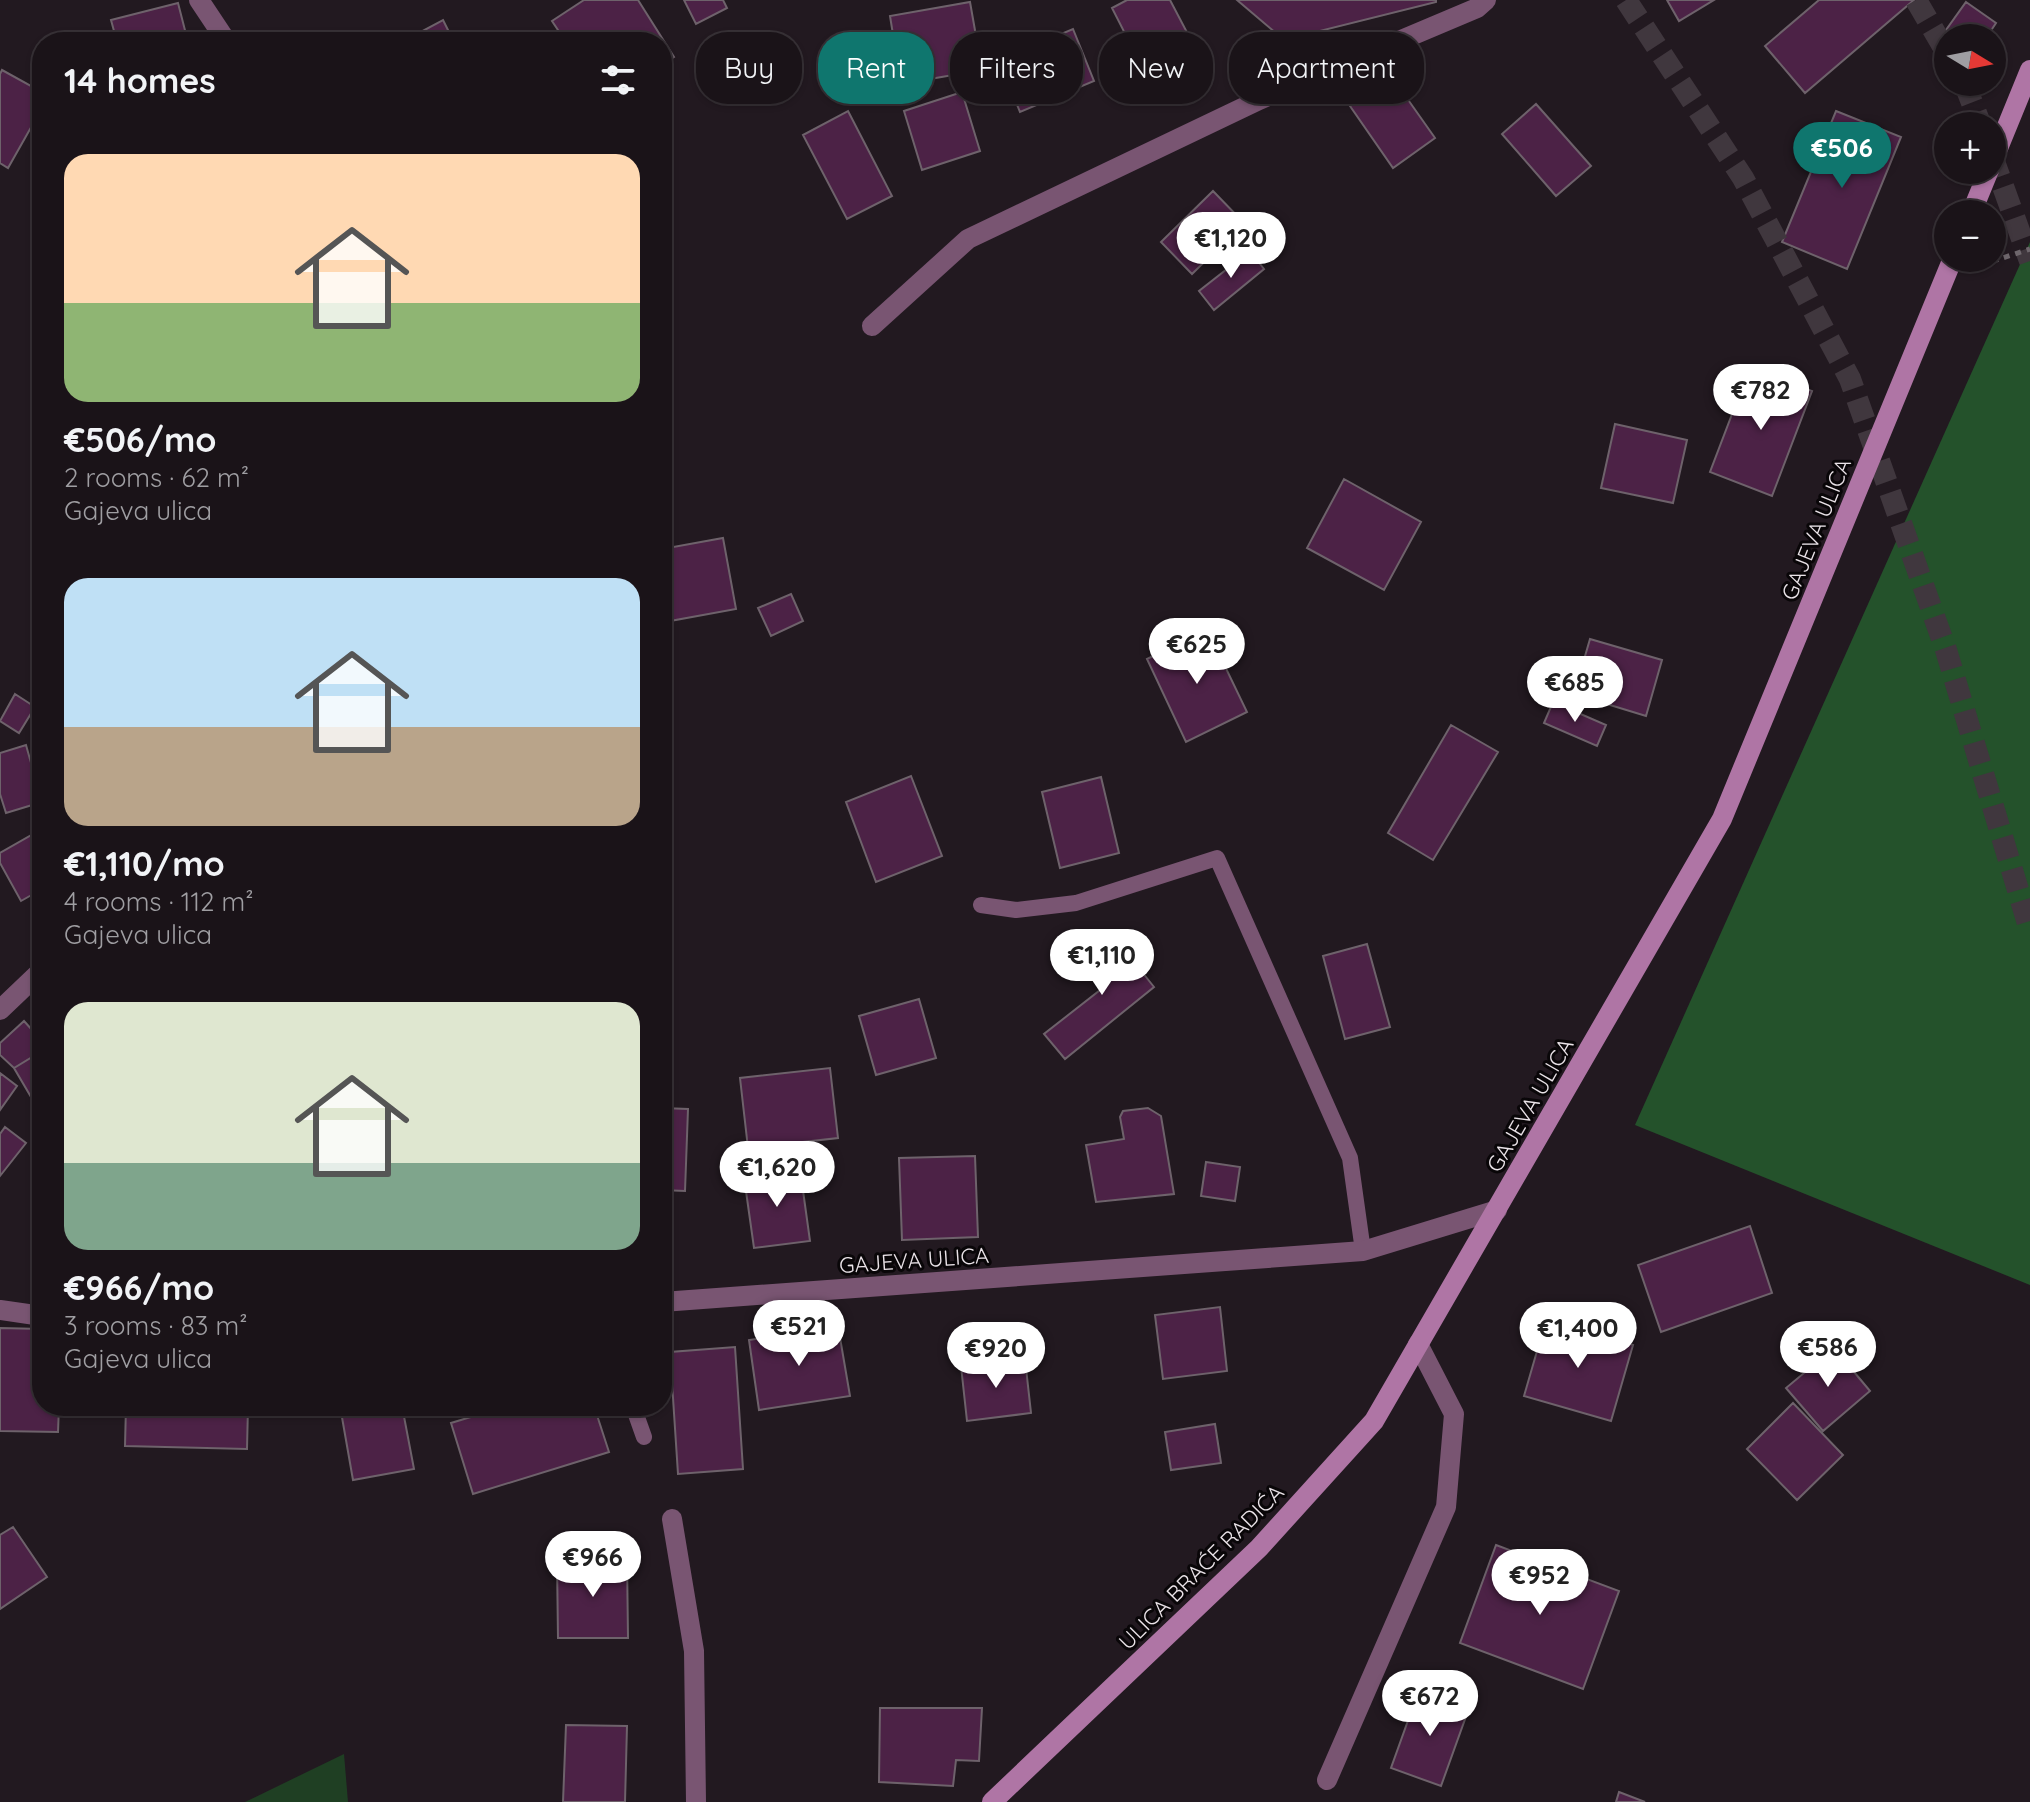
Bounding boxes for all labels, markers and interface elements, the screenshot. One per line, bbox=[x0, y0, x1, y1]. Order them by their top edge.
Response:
north arrow bbox=[1934, 24, 2006, 96]
map controls bbox=[1934, 24, 2006, 272]
chip: Buy bbox=[696, 32, 802, 104]
chip: Rent bbox=[818, 32, 934, 104]
chip: Filters bbox=[950, 32, 1083, 104]
chip: New bbox=[1099, 32, 1213, 104]
chip: Apartment bbox=[1229, 32, 1424, 104]
icon: filters bbox=[596, 58, 640, 102]
text: 14 homes bbox=[64, 59, 216, 102]
button: + bbox=[1934, 112, 2006, 184]
pin: €506 bbox=[1795, 122, 1889, 190]
text: €506 bbox=[1811, 131, 1873, 164]
button: − bbox=[1934, 200, 2006, 272]
icon: home bbox=[280, 206, 424, 350]
pin: €1,120 bbox=[1166, 212, 1296, 280]
text: €1,120 bbox=[1195, 221, 1267, 254]
pin: €782 bbox=[1714, 364, 1808, 432]
text: €782 bbox=[1731, 373, 1791, 406]
text: €506/mo bbox=[64, 418, 216, 461]
street label: GAJEVA ULICA bbox=[1775, 454, 1857, 604]
text: 2 rooms · 62 m² bbox=[64, 461, 249, 494]
text: Gajeva ulica bbox=[64, 494, 212, 527]
pin: €625 bbox=[1150, 618, 1244, 686]
text: €625 bbox=[1167, 627, 1227, 660]
icon: home bbox=[280, 630, 424, 774]
pin: €685 bbox=[1528, 656, 1622, 724]
text: €685 bbox=[1545, 665, 1605, 698]
text: €1,110/mo bbox=[64, 842, 225, 885]
text: 4 rooms · 112 m² bbox=[64, 885, 254, 918]
text: Gajeva ulica bbox=[64, 918, 212, 951]
pin: €1,110 bbox=[1037, 929, 1167, 997]
text: €1,110 bbox=[1068, 938, 1136, 971]
street label: GAJEVA ULICA bbox=[1480, 1033, 1580, 1177]
icon: home bbox=[280, 1054, 424, 1198]
pin: €1,620 bbox=[712, 1141, 842, 1209]
text: €1,620 bbox=[738, 1150, 816, 1183]
street label: GAJEVA ULICA bbox=[838, 1241, 990, 1279]
text: €966/mo bbox=[64, 1266, 214, 1309]
pin: €521 bbox=[752, 1300, 846, 1368]
pin: €1,400 bbox=[1513, 1302, 1643, 1370]
text: 3 rooms · 83 m² bbox=[64, 1309, 247, 1342]
text: €521 bbox=[771, 1309, 827, 1342]
text: €1,400 bbox=[1538, 1311, 1618, 1344]
pin: €586 bbox=[1781, 1321, 1875, 1389]
pin: €920 bbox=[949, 1322, 1043, 1390]
text: €586 bbox=[1798, 1330, 1858, 1363]
text: €920 bbox=[965, 1331, 1027, 1364]
text: Gajeva ulica bbox=[64, 1342, 212, 1375]
street label: ULICA BRAĆE RADIĆA bbox=[1112, 1478, 1290, 1656]
pin: €966 bbox=[546, 1531, 640, 1599]
text: €966 bbox=[563, 1540, 623, 1573]
pin: €952 bbox=[1493, 1549, 1587, 1617]
text: €952 bbox=[1510, 1558, 1570, 1591]
pin: €672 bbox=[1383, 1670, 1477, 1738]
text: €672 bbox=[1400, 1679, 1460, 1712]

